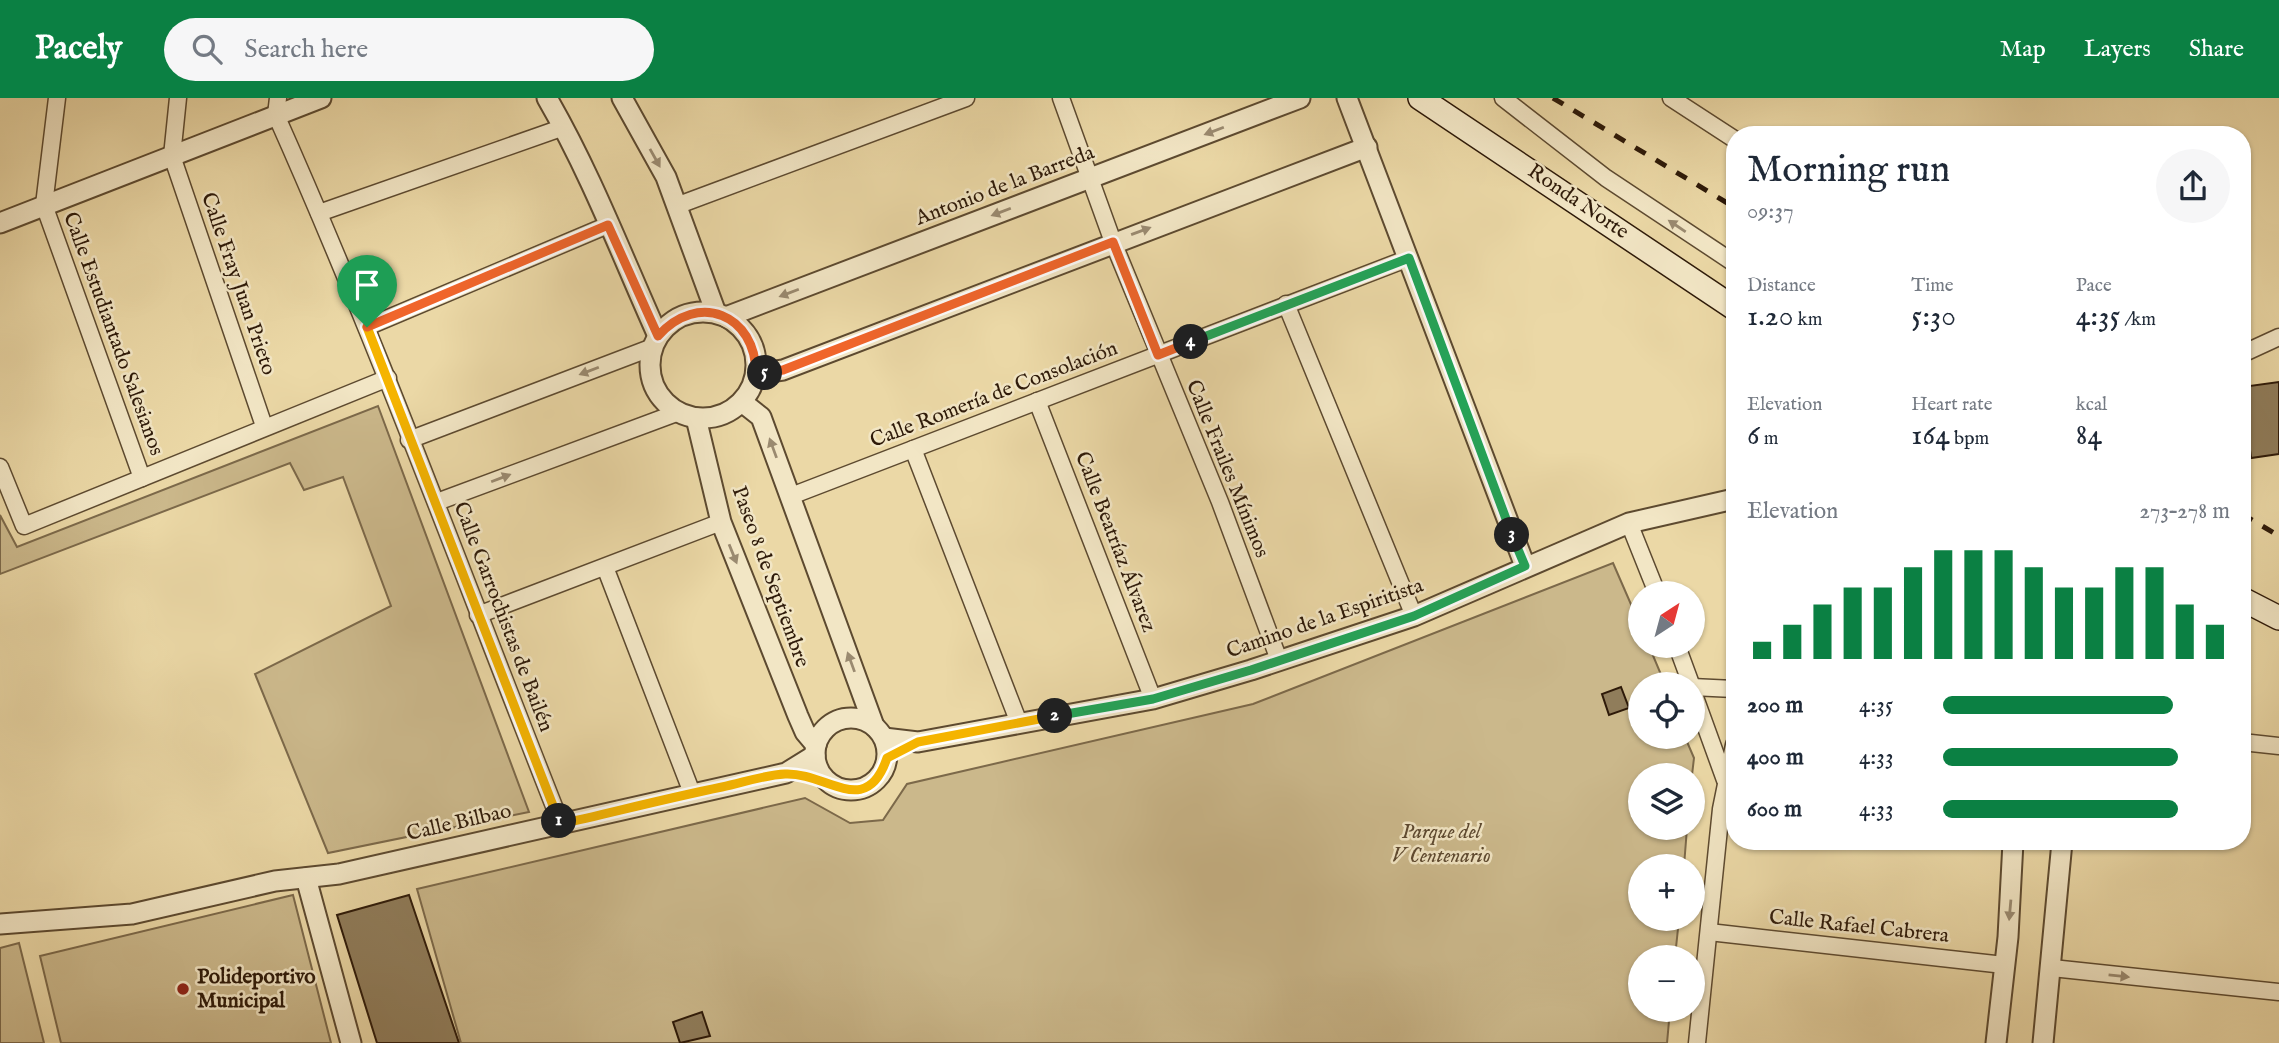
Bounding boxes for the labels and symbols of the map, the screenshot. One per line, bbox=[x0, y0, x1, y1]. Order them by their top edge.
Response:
one-way arrow bbox=[1203, 126, 1224, 137]
street label: Antonio de la Barreda bbox=[911, 139, 1099, 233]
one-way arrow bbox=[649, 148, 661, 168]
street label: Ronda Norte bbox=[1522, 158, 1634, 246]
street label: Calle Fray Juan Prieto bbox=[194, 189, 282, 379]
one-way arrow bbox=[991, 207, 1012, 218]
street label: Calle Estudiantado Salesianos bbox=[56, 209, 170, 459]
one-way arrow bbox=[1668, 219, 1686, 233]
one-way arrow bbox=[1131, 226, 1152, 237]
pin bbox=[337, 255, 397, 327]
one-way arrow bbox=[778, 288, 799, 299]
pin: 4 bbox=[1174, 324, 1208, 360]
street label: Calle Romería de Consolación bbox=[866, 335, 1122, 455]
pin: 5 bbox=[748, 356, 782, 390]
one-way arrow bbox=[579, 366, 600, 377]
street label: Calle Frailes Mínimos bbox=[1179, 376, 1275, 562]
one-way arrow bbox=[767, 438, 778, 459]
street label: Calle Beatríaz Álvarez bbox=[1068, 448, 1163, 636]
one-way arrow bbox=[490, 473, 511, 484]
street label: Paseo 8 de Septiembre bbox=[725, 483, 815, 672]
street label: Calle Garrochistas de Bailén bbox=[447, 498, 559, 736]
pin: 3 bbox=[1494, 518, 1530, 552]
one-way arrow bbox=[728, 544, 739, 565]
street label: Camino de la Espiritista bbox=[1223, 572, 1428, 665]
north arrow bbox=[1628, 581, 1704, 658]
one-way arrow bbox=[845, 651, 856, 672]
pin: 2 bbox=[1038, 698, 1072, 734]
street label: Calle Bilbao bbox=[404, 798, 514, 848]
pin: 1 bbox=[542, 804, 576, 838]
park label: Parque del V Centenario bbox=[1391, 819, 1491, 870]
one-way arrow bbox=[2004, 899, 2015, 921]
street label: Calle Rafael Cabrera bbox=[1768, 904, 1951, 950]
place label: Polideportivo Municipal bbox=[197, 964, 316, 1015]
one-way arrow bbox=[2108, 971, 2130, 982]
marker: Polideportivo Municipal bbox=[175, 981, 191, 997]

